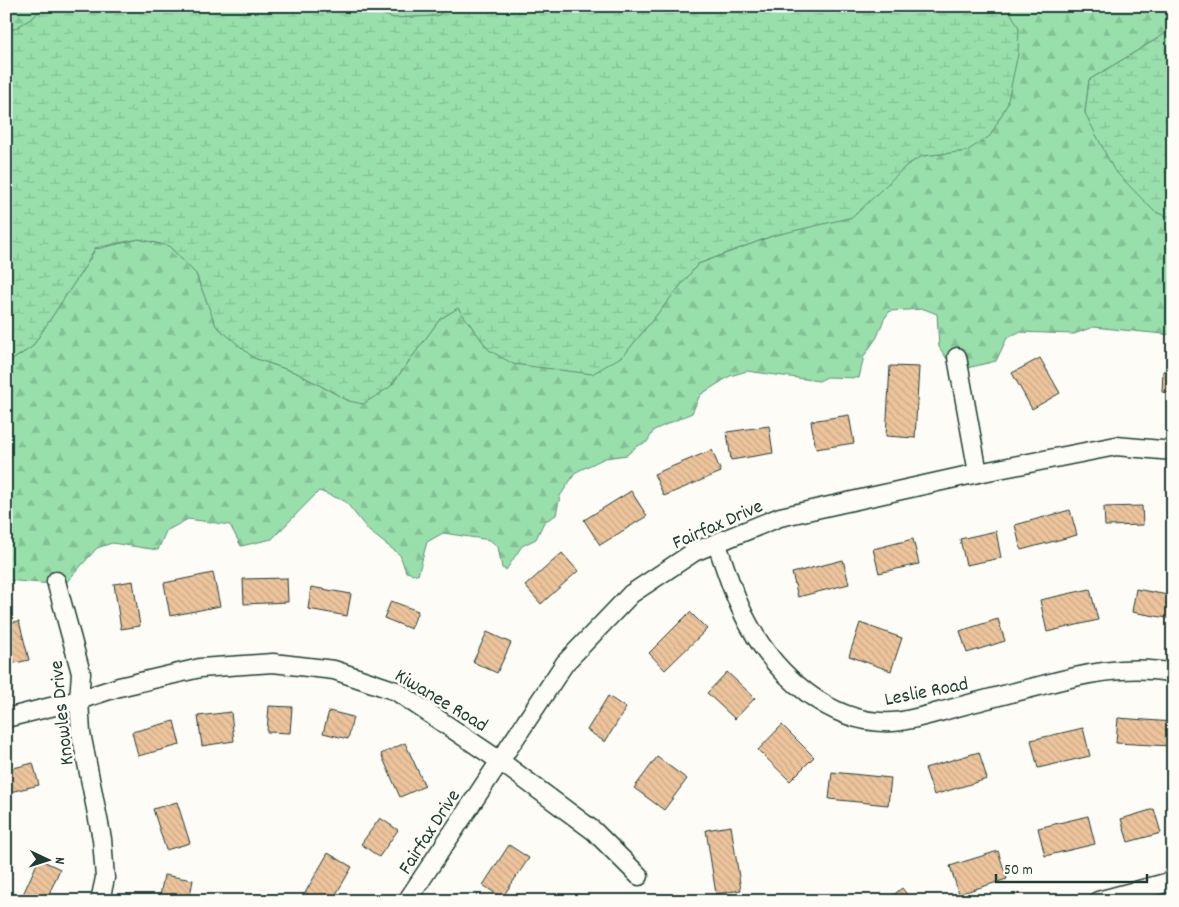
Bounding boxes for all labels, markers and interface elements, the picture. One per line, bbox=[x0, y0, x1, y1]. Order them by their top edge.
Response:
street label: Fairfax Drive bbox=[669, 493, 768, 558]
street label: Knowles Drive bbox=[44, 659, 82, 767]
street label: Kiwanee Road bbox=[389, 663, 492, 740]
street label: Leslie Road bbox=[882, 671, 971, 715]
street label: Fairfax Drive bbox=[393, 784, 469, 881]
north arrow bbox=[22, 834, 72, 884]
scale bar bbox=[996, 852, 1148, 884]
text: N bbox=[49, 857, 69, 865]
text: 50 m bbox=[1004, 860, 1033, 882]

